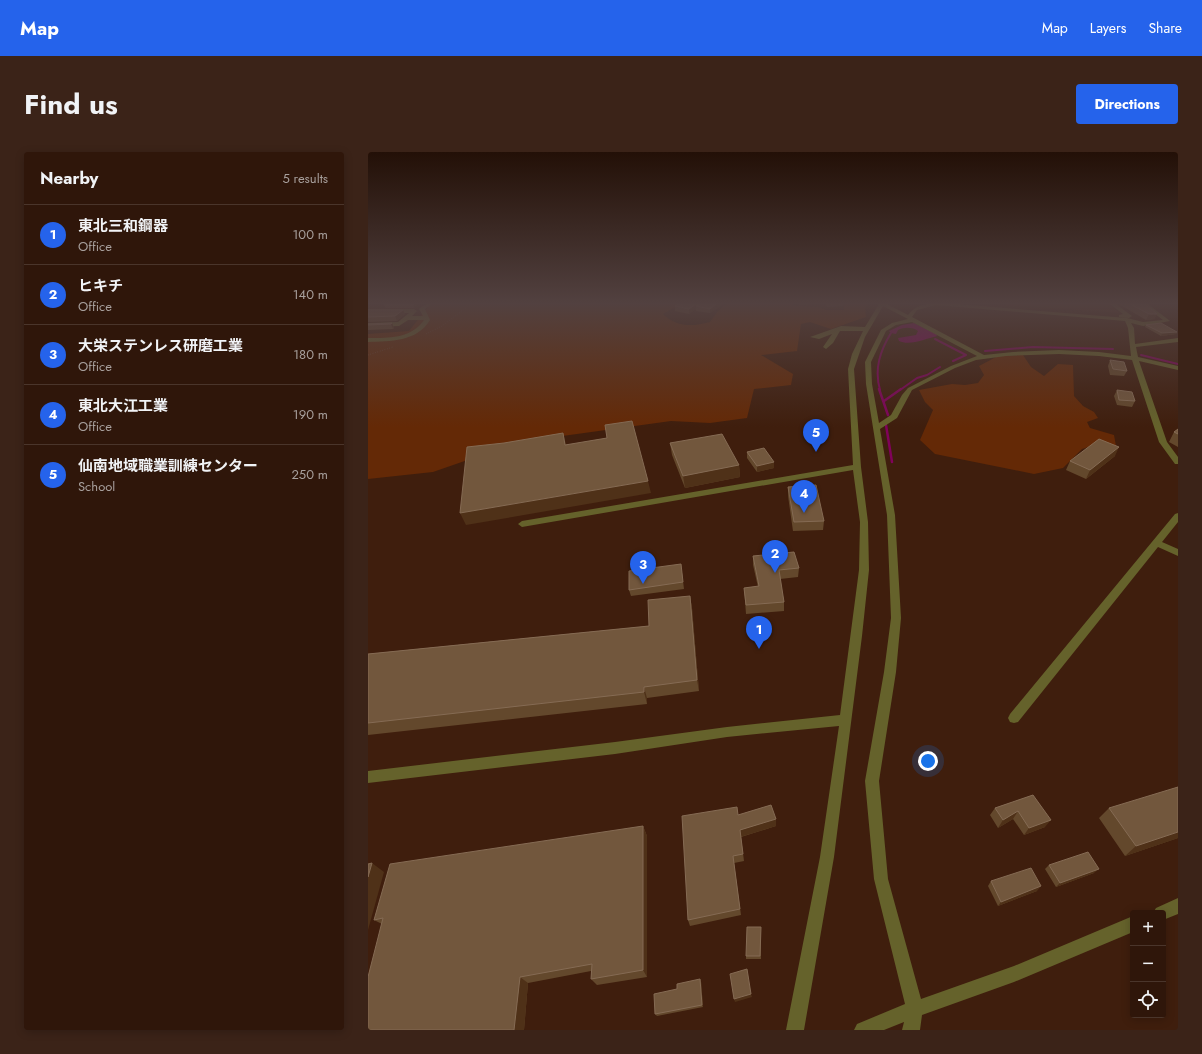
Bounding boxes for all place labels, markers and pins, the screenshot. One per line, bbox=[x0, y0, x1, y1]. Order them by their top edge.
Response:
pin: 5 bbox=[803, 419, 829, 452]
pin: 4 bbox=[791, 480, 817, 513]
pin: 2 bbox=[762, 540, 788, 573]
pin: 3 bbox=[630, 551, 656, 584]
pin: 1 bbox=[746, 616, 772, 649]

